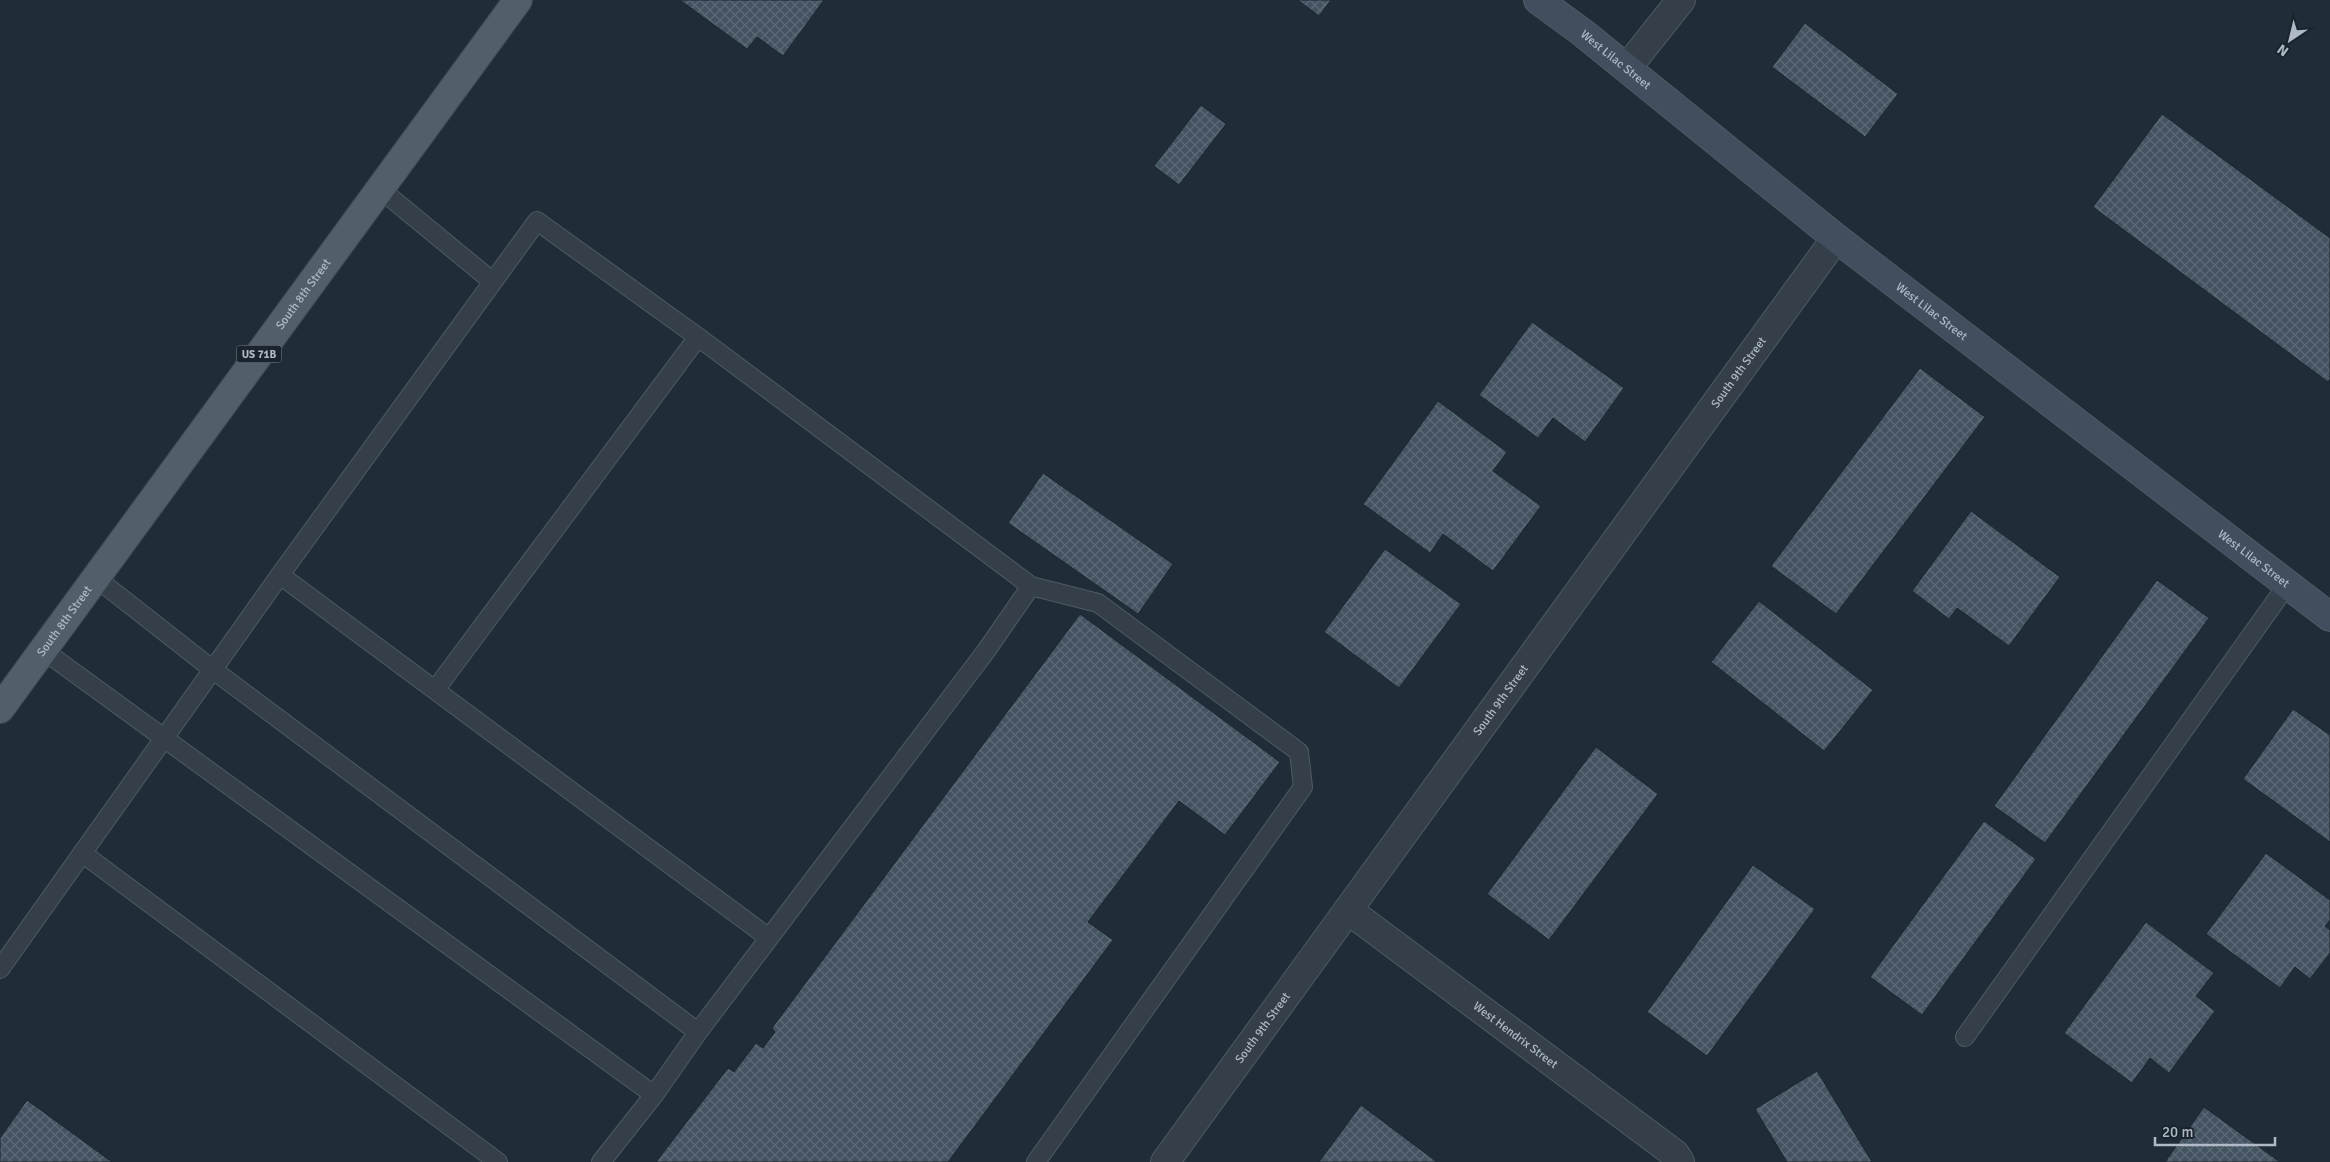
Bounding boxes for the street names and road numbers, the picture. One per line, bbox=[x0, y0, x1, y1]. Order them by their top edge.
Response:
street label: West Lilac Street bbox=[1578, 27, 1654, 93]
street label: South 8th Street bbox=[272, 256, 334, 332]
street label: West Lilac Street bbox=[1893, 279, 1970, 344]
street label: South 9th Street bbox=[1708, 334, 1769, 411]
road number: US 71B bbox=[236, 346, 282, 362]
street label: West Lilac Street bbox=[2215, 526, 2293, 591]
street label: South 8th Street bbox=[33, 583, 95, 659]
street label: South 9th Street bbox=[1470, 662, 1531, 738]
street label: South 9th Street bbox=[1232, 989, 1293, 1066]
street label: West Hendrix Street bbox=[1470, 998, 1561, 1072]

